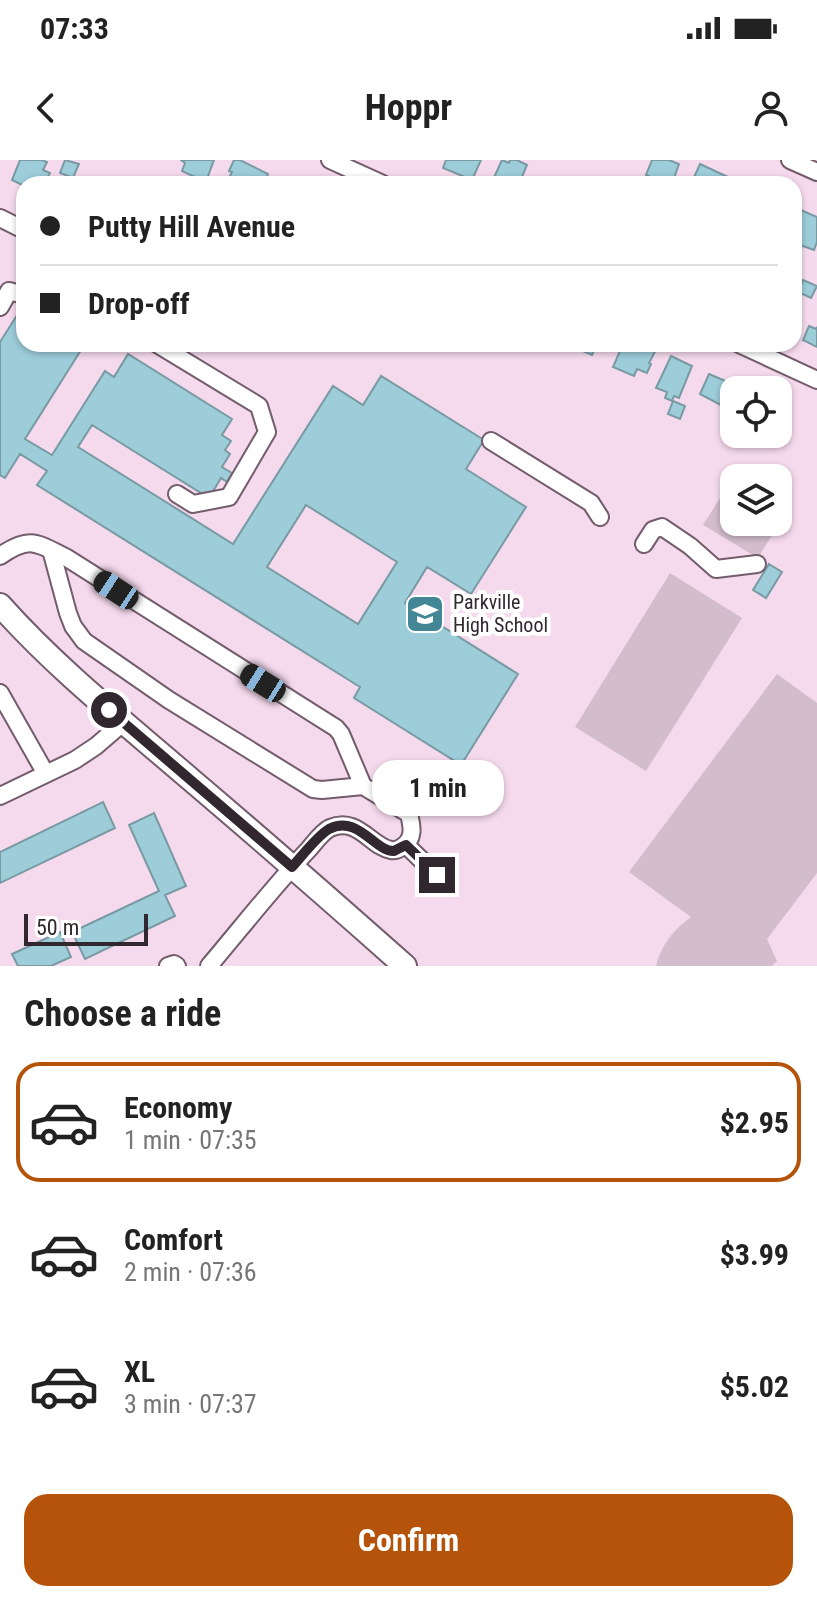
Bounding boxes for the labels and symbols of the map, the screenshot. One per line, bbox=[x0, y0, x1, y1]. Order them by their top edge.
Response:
car bbox=[89, 567, 143, 613]
place label: Parkville High School bbox=[453, 590, 548, 637]
school or university icon: Parkville High School bbox=[404, 593, 446, 635]
car bbox=[236, 660, 290, 706]
route start bbox=[91, 692, 127, 728]
callout: 1 min bbox=[371, 759, 503, 815]
route end bbox=[419, 857, 455, 893]
scale bar bbox=[24, 910, 148, 946]

